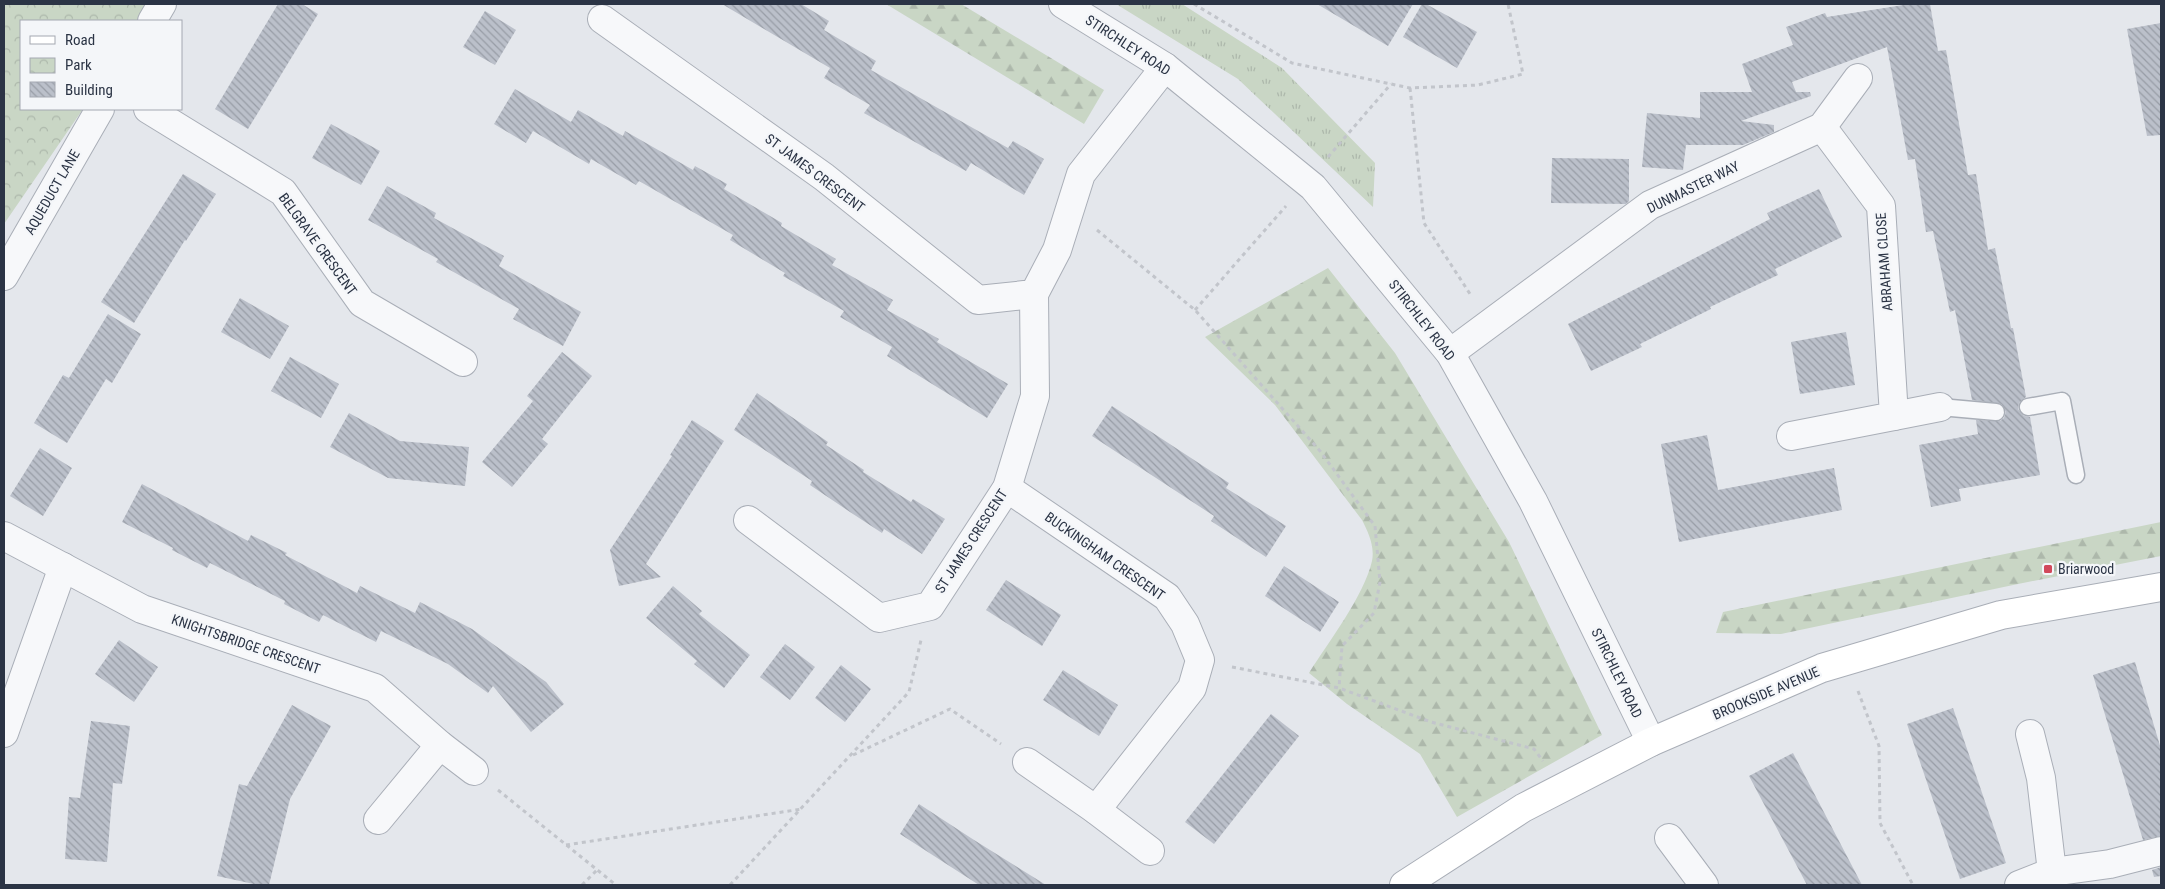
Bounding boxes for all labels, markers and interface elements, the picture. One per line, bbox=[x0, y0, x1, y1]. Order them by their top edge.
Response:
street label: STIRCHLEY ROAD bbox=[1083, 12, 1173, 78]
legend bbox=[20, 20, 182, 110]
text: Road bbox=[65, 31, 95, 49]
text: Park bbox=[65, 56, 92, 74]
text: Building bbox=[65, 81, 113, 99]
street label: ST JAMES CRESCENT bbox=[762, 130, 868, 216]
street label: AQUEDUCT LANE bbox=[21, 147, 83, 237]
street label: DUNMASTER WAY bbox=[1644, 157, 1742, 216]
street label: BELGRAVE CRESCENT bbox=[276, 190, 360, 298]
street label: ABRAHAM CLOSE bbox=[1873, 212, 1895, 312]
street label: STIRCHLEY ROAD bbox=[1386, 276, 1458, 364]
street label: ST JAMES CRESCENT bbox=[931, 486, 1011, 596]
street label: BUCKINGHAM CRESCENT bbox=[1042, 509, 1168, 603]
place label: Briarwood bbox=[2058, 561, 2114, 577]
marker: Briarwood bbox=[2042, 563, 2054, 575]
street label: KNIGHTSBRIDGE CRESCENT bbox=[170, 611, 322, 677]
street label: STIRCHLEY ROAD bbox=[1588, 625, 1646, 721]
street label: BROOKSIDE AVENUE bbox=[1710, 663, 1822, 723]

